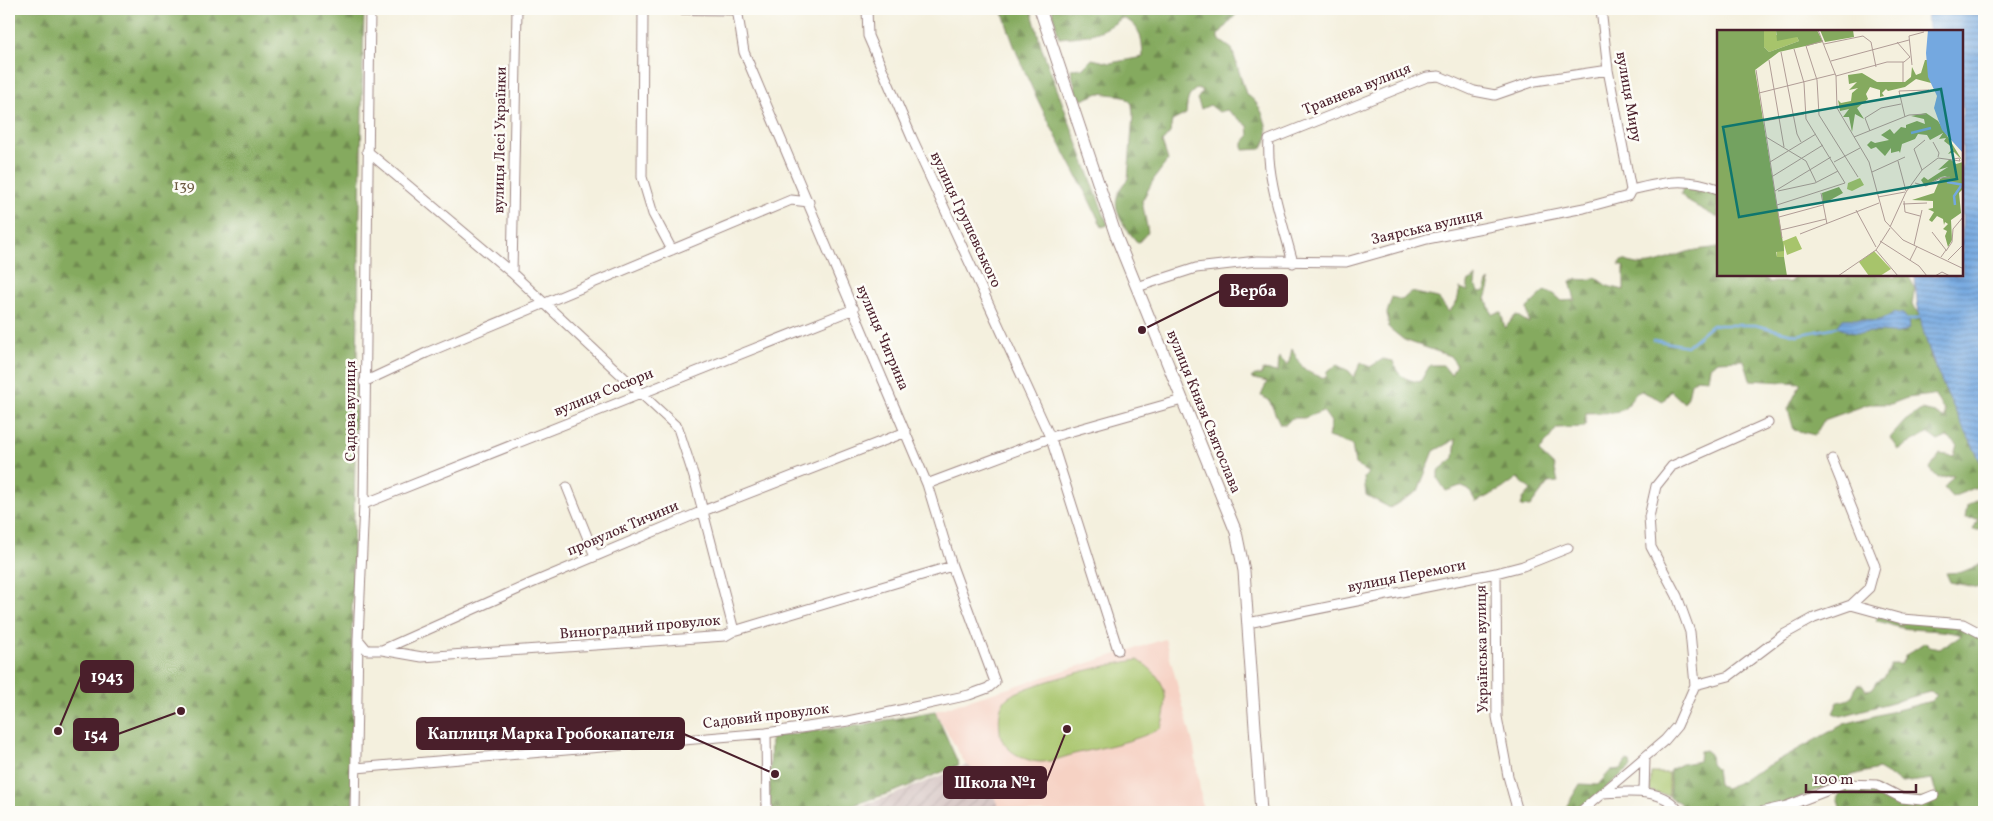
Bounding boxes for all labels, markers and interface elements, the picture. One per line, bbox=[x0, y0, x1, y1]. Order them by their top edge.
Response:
inset map bbox=[1717, 30, 1963, 276]
street label: вулиця Миру bbox=[1610, 50, 1646, 144]
street label: Травнева вулиця bbox=[1300, 59, 1415, 121]
street label: вулиця Лесі Українки bbox=[489, 66, 513, 214]
street label: вулиця Грушевського bbox=[924, 149, 1006, 291]
park label: 139 bbox=[173, 176, 195, 197]
street label: Заярська вулиця bbox=[1369, 205, 1485, 251]
callout: Верба bbox=[1220, 275, 1287, 306]
text: Верба bbox=[1230, 281, 1277, 303]
street label: вулиця Чигрина bbox=[850, 282, 914, 394]
street label: вулиця Князя Святослава bbox=[1161, 327, 1245, 497]
street label: Садова вулиця bbox=[341, 360, 362, 461]
street label: вулиця Сосюри bbox=[551, 363, 657, 423]
street label: провулок Тичини bbox=[564, 496, 682, 562]
street label: вулиця Перемоги bbox=[1346, 555, 1468, 599]
street label: Українська вулиця bbox=[1471, 585, 1495, 713]
street label: Виноградний провулок bbox=[559, 611, 721, 645]
callout: 1943 bbox=[81, 661, 133, 692]
text: 1943 bbox=[91, 667, 123, 689]
street label: Садовий провулок bbox=[702, 699, 830, 735]
callout: Каплиця Марка Гробокапателя bbox=[417, 718, 684, 749]
callout: 154 bbox=[74, 719, 118, 750]
text: Каплиця Марка Гробокапателя bbox=[428, 724, 674, 746]
text: 154 bbox=[84, 725, 108, 747]
scale bar bbox=[1806, 761, 1916, 793]
callout: Школа №1 bbox=[944, 767, 1046, 798]
text: 100 m bbox=[1813, 770, 1853, 791]
text: Школа №1 bbox=[954, 773, 1036, 795]

